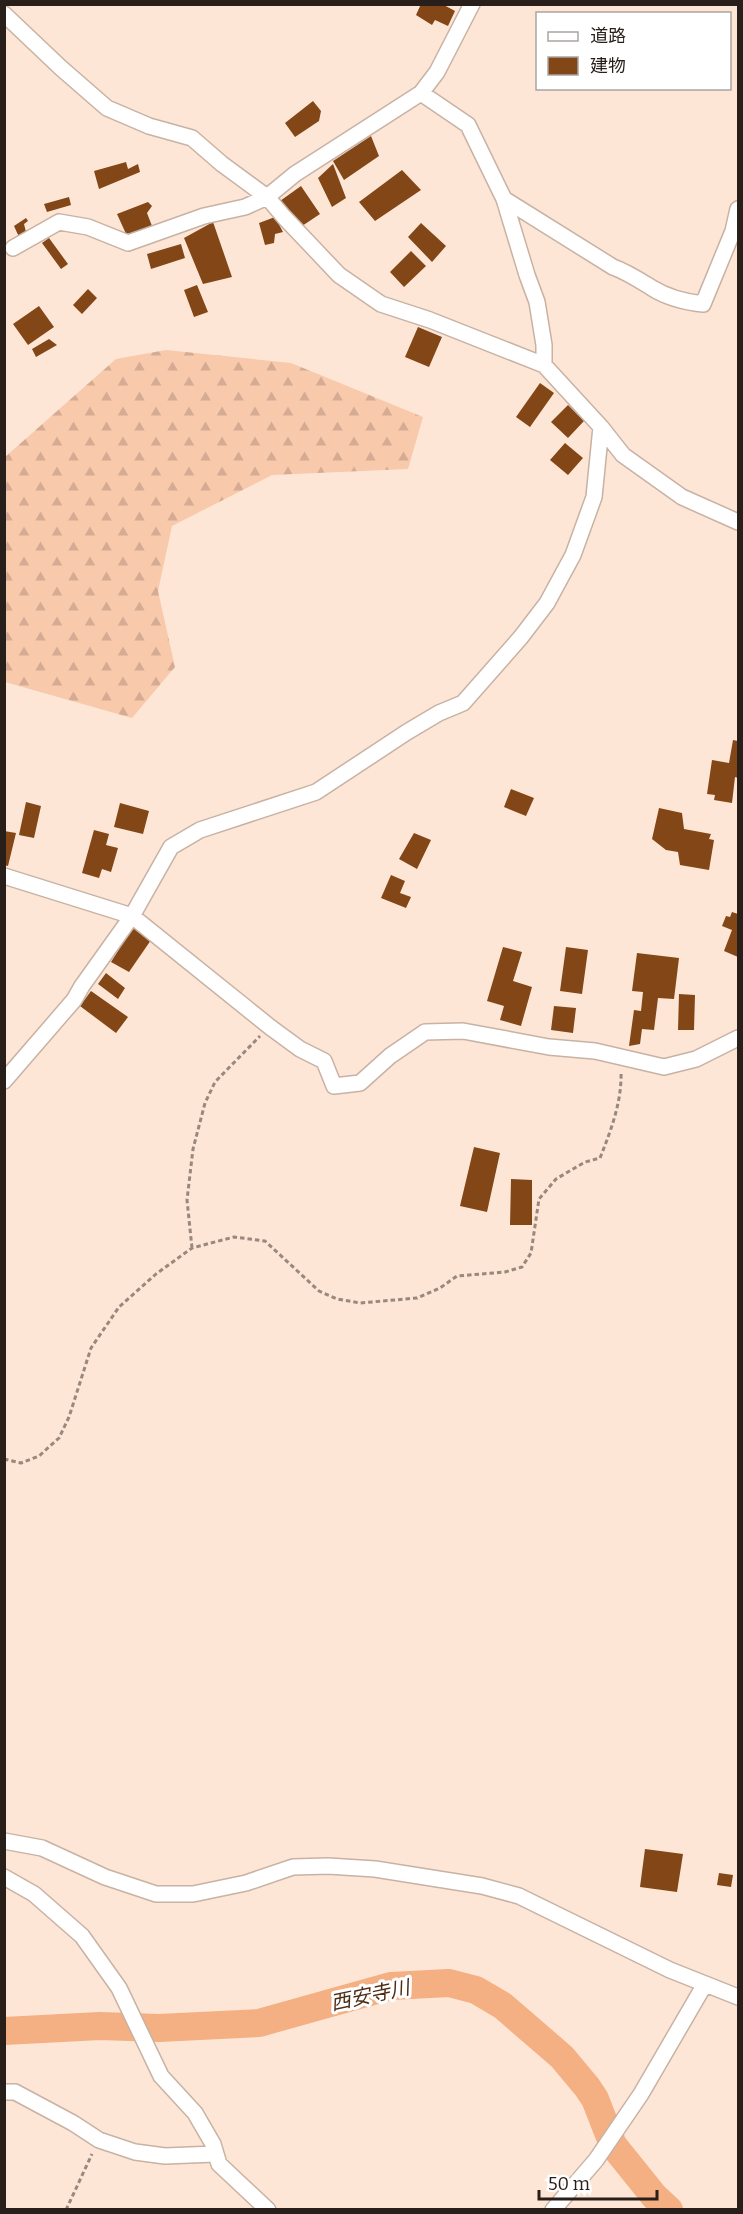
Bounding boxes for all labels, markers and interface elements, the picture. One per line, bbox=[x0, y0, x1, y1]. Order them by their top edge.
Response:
legend bbox=[536, 12, 731, 90]
text: 道路 bbox=[590, 25, 626, 47]
text: 建物 bbox=[590, 55, 626, 77]
water label: 西安寺川 bbox=[328, 1975, 414, 2015]
scale bar bbox=[539, 2163, 658, 2201]
text: 50 m bbox=[548, 2173, 590, 2195]

